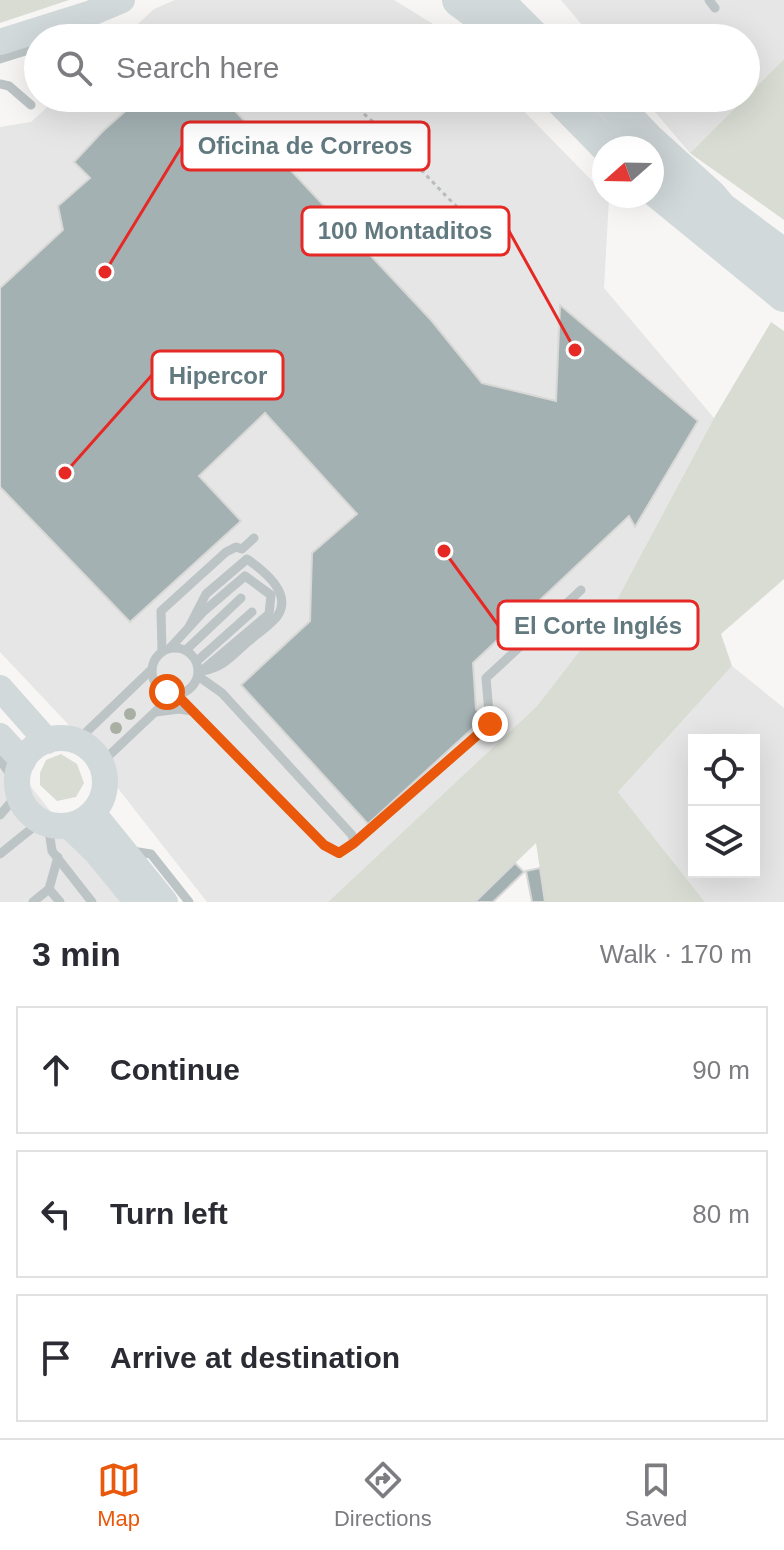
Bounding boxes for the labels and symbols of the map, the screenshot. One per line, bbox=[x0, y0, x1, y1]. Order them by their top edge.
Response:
callout: Oficina de Correos bbox=[182, 122, 429, 170]
text: Oficina de Correos bbox=[198, 132, 412, 159]
north arrow bbox=[592, 136, 664, 208]
callout: 100 Montaditos bbox=[302, 207, 509, 255]
text: 100 Montaditos bbox=[318, 217, 492, 244]
callout: Hipercor bbox=[152, 351, 283, 399]
text: Hipercor bbox=[169, 362, 267, 389]
callout: El Corte Inglés bbox=[498, 601, 698, 649]
text: El Corte Inglés bbox=[514, 612, 682, 639]
route start bbox=[149, 674, 185, 710]
route end bbox=[472, 706, 508, 742]

